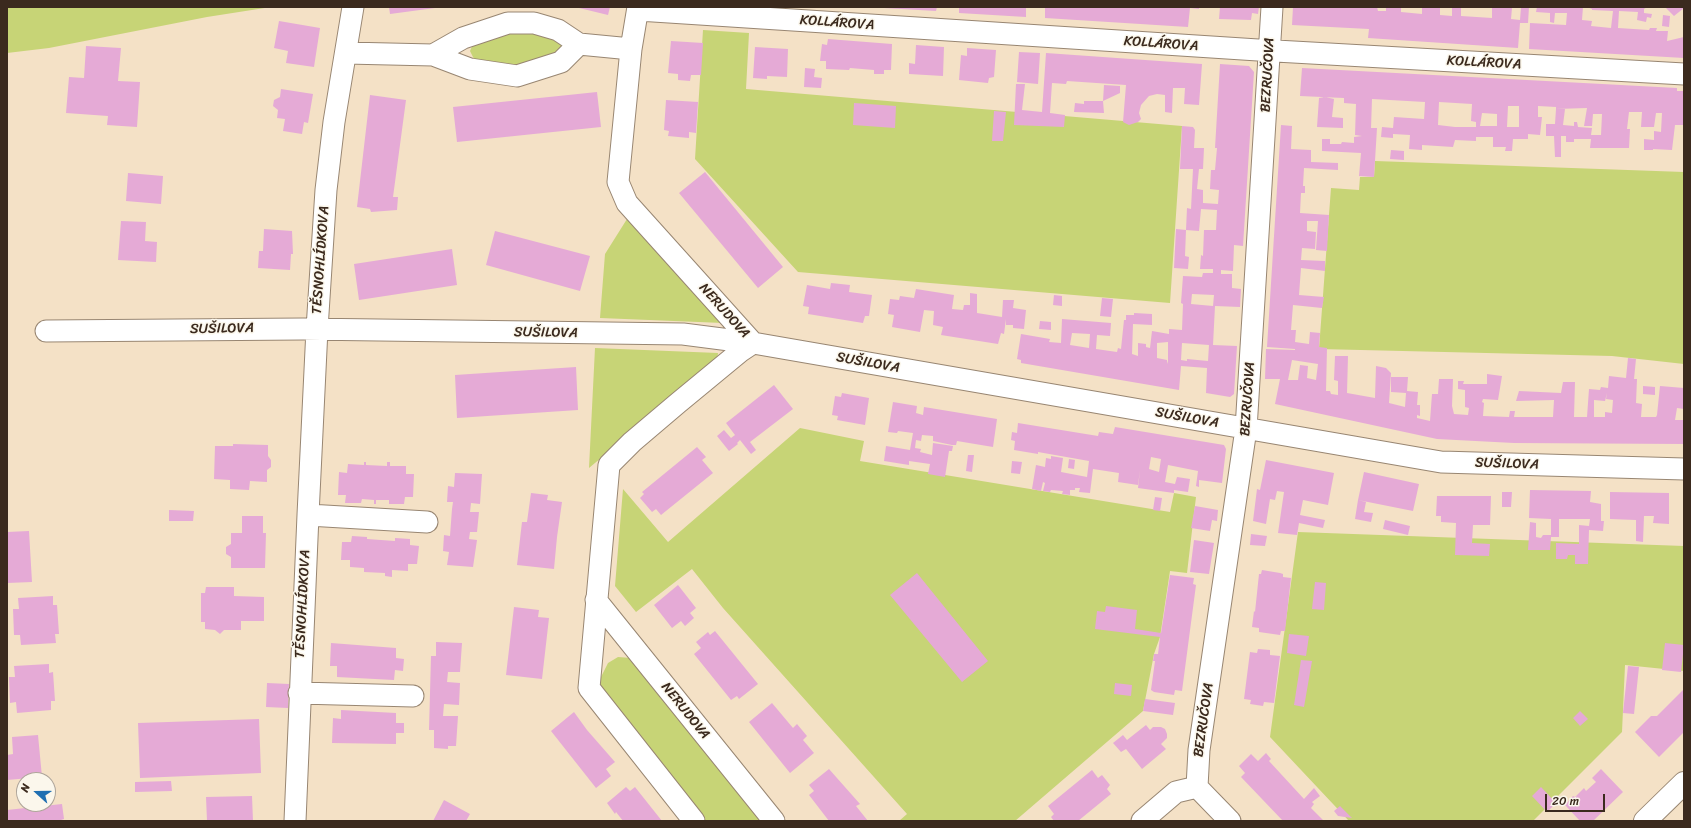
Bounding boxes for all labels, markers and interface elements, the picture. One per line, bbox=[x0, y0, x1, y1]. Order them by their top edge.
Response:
street label: KOLLÁROVA bbox=[799, 12, 875, 34]
street label: KOLLÁROVA bbox=[1123, 33, 1199, 55]
street label: BEZRUČOVA bbox=[1258, 37, 1278, 113]
street label: KOLLÁROVA bbox=[1446, 53, 1522, 73]
street label: TĚSNOHLÍDKOVA bbox=[309, 205, 333, 315]
street label: NERUDOVA bbox=[695, 280, 753, 342]
street label: SUŠILOVA bbox=[190, 320, 254, 338]
street label: SUŠILOVA bbox=[514, 324, 578, 342]
street label: SUŠILOVA bbox=[835, 349, 901, 377]
street label: BEZRUČOVA bbox=[1237, 361, 1259, 437]
street label: SUŠILOVA bbox=[1154, 404, 1220, 432]
street label: SUŠILOVA bbox=[1475, 454, 1539, 474]
street label: TĚSNOHLÍDKOVA bbox=[292, 549, 314, 659]
street label: NERUDOVA bbox=[657, 679, 713, 743]
street label: BEZRUČOVA bbox=[1190, 682, 1218, 758]
north arrow bbox=[16, 772, 56, 812]
text: N bbox=[15, 781, 35, 795]
scale bar bbox=[1547, 786, 1607, 812]
text: 20 m bbox=[1552, 790, 1579, 812]

